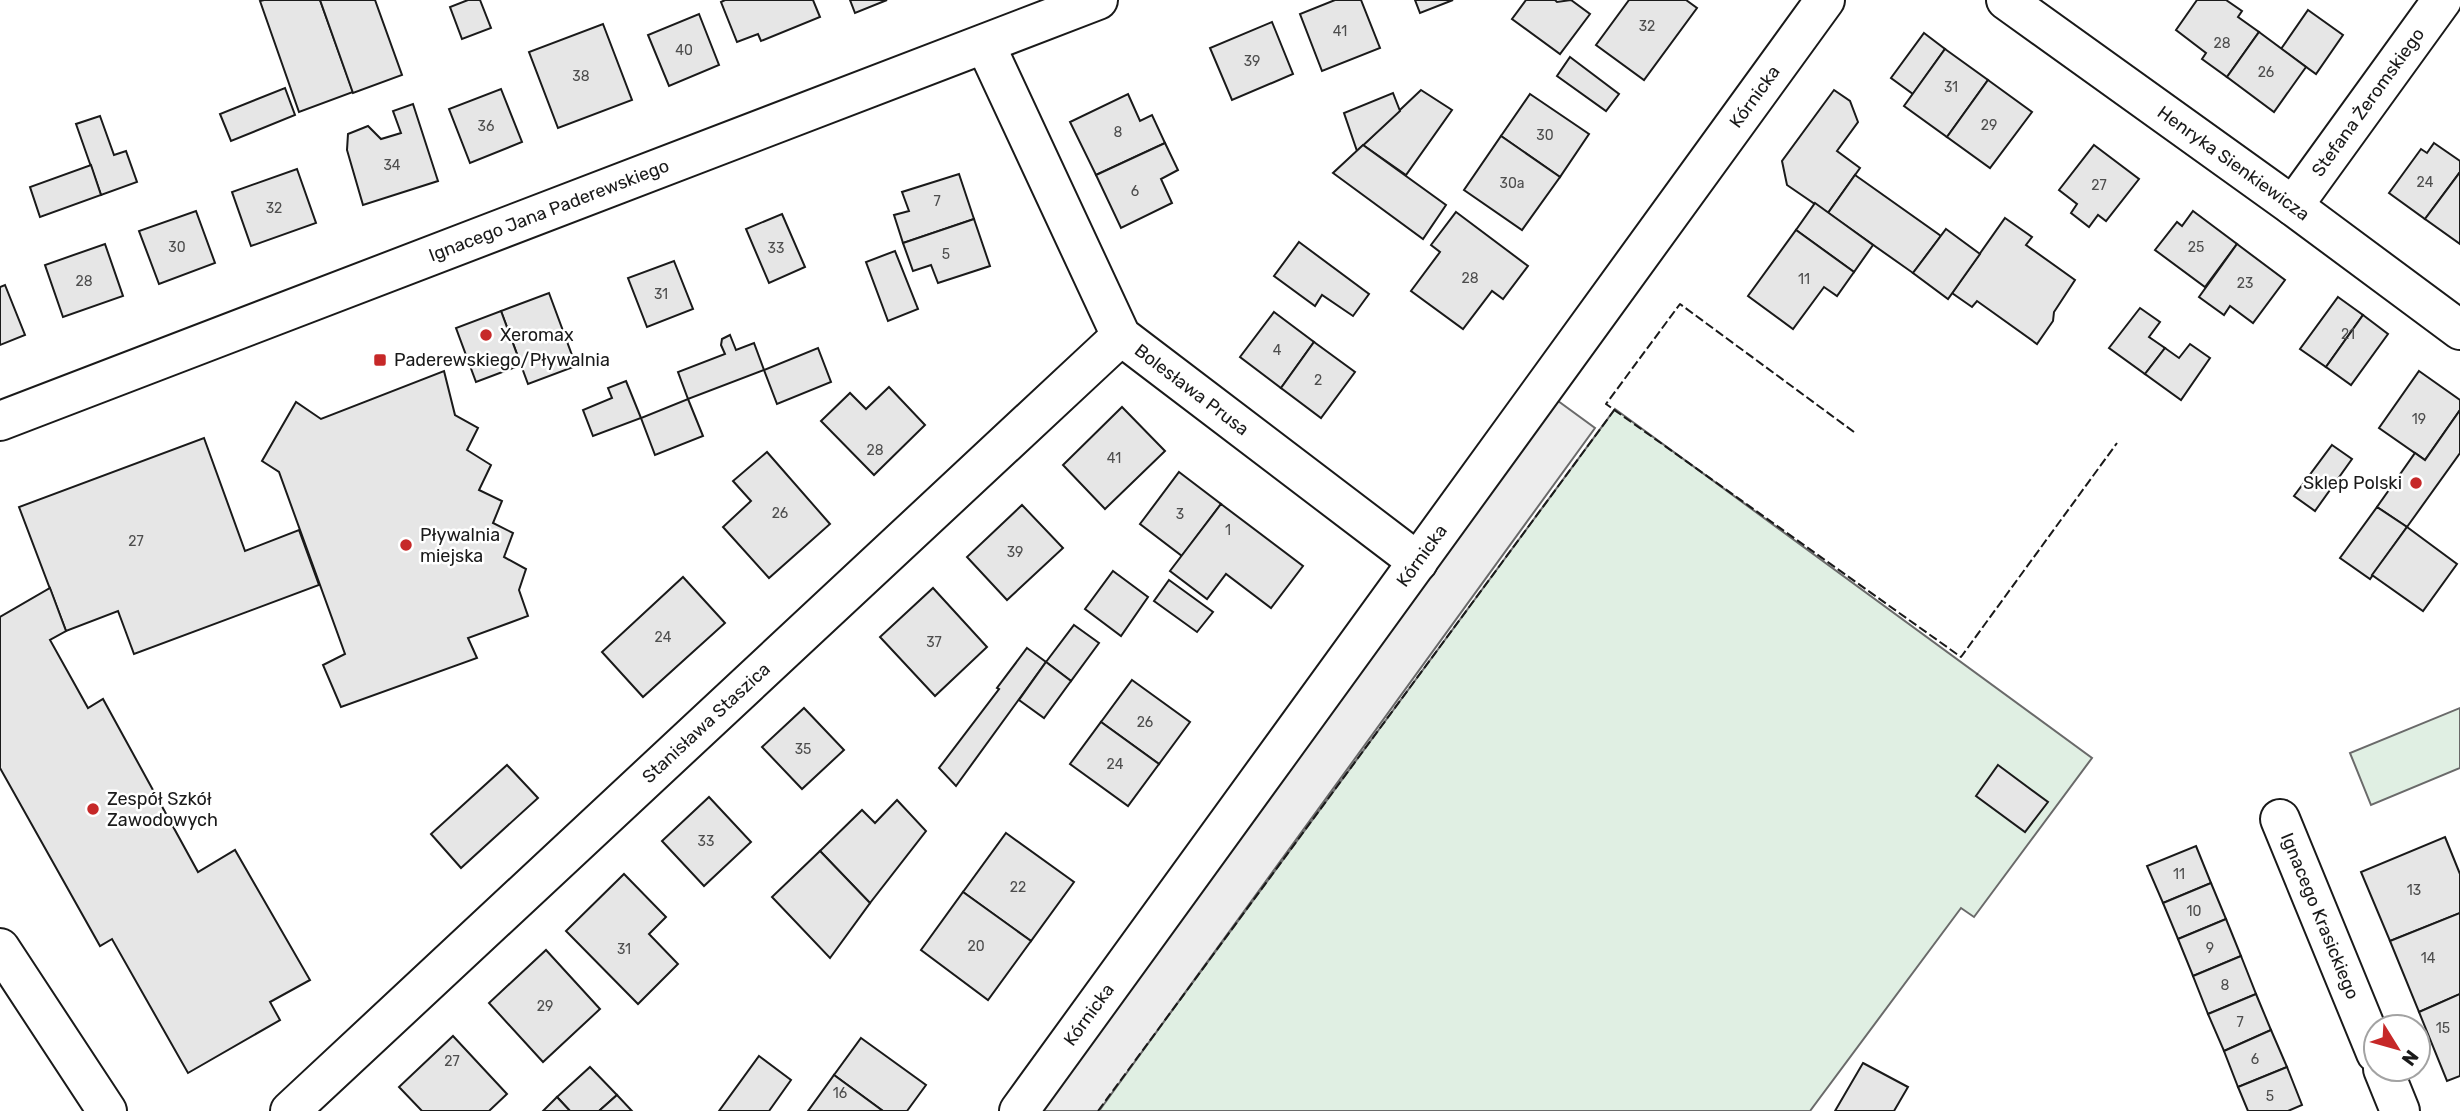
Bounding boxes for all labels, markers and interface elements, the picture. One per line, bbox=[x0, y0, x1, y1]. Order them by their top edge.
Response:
house number: 32 bbox=[1639, 18, 1655, 35]
house number: 41 bbox=[1333, 23, 1347, 40]
street label: Stefana Żeromskiego bbox=[2307, 24, 2429, 181]
house number: 28 bbox=[2213, 35, 2231, 52]
house number: 40 bbox=[675, 42, 693, 59]
house number: 39 bbox=[1244, 53, 1260, 70]
street label: Kórnicka bbox=[1725, 61, 1785, 132]
house number: 26 bbox=[2258, 64, 2274, 81]
house number: 38 bbox=[572, 68, 590, 85]
house number: 31 bbox=[1944, 79, 1958, 96]
street label: Henryka Sienkiewicza bbox=[2153, 101, 2314, 225]
house number: 29 bbox=[1981, 117, 1997, 134]
house number: 36 bbox=[478, 118, 494, 135]
house number: 8 bbox=[1114, 124, 1123, 141]
house number: 30 bbox=[1536, 127, 1554, 144]
street label: Ignacego Jana Paderewskiego bbox=[426, 154, 672, 267]
house number: 34 bbox=[383, 157, 401, 174]
house number: 24 bbox=[2417, 174, 2434, 191]
house number: 30a bbox=[1499, 175, 1525, 192]
house number: 27 bbox=[2091, 177, 2107, 194]
house number: 6 bbox=[1131, 183, 1139, 200]
house number: 7 bbox=[933, 193, 941, 210]
house number: 32 bbox=[266, 200, 282, 217]
house number: 30 bbox=[168, 239, 186, 256]
house number: 25 bbox=[2188, 239, 2204, 256]
house number: 33 bbox=[768, 240, 784, 257]
house number: 5 bbox=[942, 246, 950, 263]
house number: 28 bbox=[1461, 270, 1479, 287]
house number: 11 bbox=[1798, 271, 1810, 288]
house number: 28 bbox=[75, 273, 93, 290]
house number: 23 bbox=[2237, 275, 2253, 292]
house number: 31 bbox=[654, 286, 668, 303]
place label: Xeromax bbox=[500, 324, 574, 346]
house number: 21 bbox=[2341, 326, 2355, 343]
marker: Xeromax bbox=[478, 327, 494, 343]
street label: Bolesława Prusa bbox=[1130, 339, 1253, 440]
house number: 4 bbox=[1273, 342, 1282, 359]
place label: Paderewskiego/Pływalnia bbox=[394, 349, 610, 371]
marker: Paderewskiego/Pływalnia bbox=[372, 352, 388, 368]
house number: 2 bbox=[1314, 372, 1322, 389]
house number: 19 bbox=[2412, 411, 2426, 428]
house number: 28 bbox=[866, 442, 884, 459]
house number: 41 bbox=[1107, 450, 1121, 467]
place label: Sklep Polski bbox=[2303, 472, 2402, 494]
marker: Sklep Polski bbox=[2408, 475, 2424, 491]
house number: 26 bbox=[772, 505, 788, 522]
house number: 3 bbox=[1176, 506, 1184, 523]
street label: Kórnicka bbox=[1392, 520, 1452, 591]
house number: 1 bbox=[1225, 522, 1231, 539]
place label: Pływalnia miejska bbox=[420, 524, 500, 567]
house number: 27 bbox=[128, 533, 144, 550]
marker: Pływalnia miejska bbox=[398, 537, 414, 553]
house number: 39 bbox=[1007, 544, 1023, 561]
house number: 24 bbox=[655, 629, 672, 646]
house number: 37 bbox=[926, 634, 942, 651]
street label: Stanisława Staszica bbox=[638, 658, 775, 788]
house number: 26 bbox=[1137, 714, 1153, 731]
house number: 35 bbox=[795, 741, 811, 758]
house number: 24 bbox=[1107, 756, 1124, 773]
place label: Zespół Szkół Zawodowych bbox=[107, 788, 218, 831]
marker: Zespół Szkół Zawodowych bbox=[85, 801, 101, 817]
street label: Ignacego Krasickiego bbox=[2276, 830, 2364, 1003]
house number: 33 bbox=[698, 833, 714, 850]
house number: 11 bbox=[2173, 866, 2185, 883]
house number: 22 bbox=[1010, 879, 1026, 896]
house number: 13 bbox=[2407, 882, 2421, 899]
house number: 10 bbox=[2187, 903, 2202, 920]
house number: 20 bbox=[967, 938, 985, 955]
house number: 9 bbox=[2206, 940, 2214, 957]
house number: 31 bbox=[617, 941, 631, 958]
house number: 14 bbox=[2421, 950, 2436, 967]
house number: 8 bbox=[2221, 977, 2230, 994]
street label: Kórnicka bbox=[1059, 979, 1119, 1050]
house number: 29 bbox=[537, 998, 553, 1015]
north arrow bbox=[2362, 1013, 2432, 1083]
house number: 7 bbox=[2236, 1014, 2244, 1031]
house number: 15 bbox=[2436, 1020, 2450, 1037]
text: N bbox=[2397, 1046, 2423, 1070]
house number: 6 bbox=[2251, 1051, 2259, 1068]
house number: 27 bbox=[444, 1053, 460, 1070]
house number: 16 bbox=[833, 1085, 847, 1102]
house number: 5 bbox=[2266, 1088, 2274, 1105]

